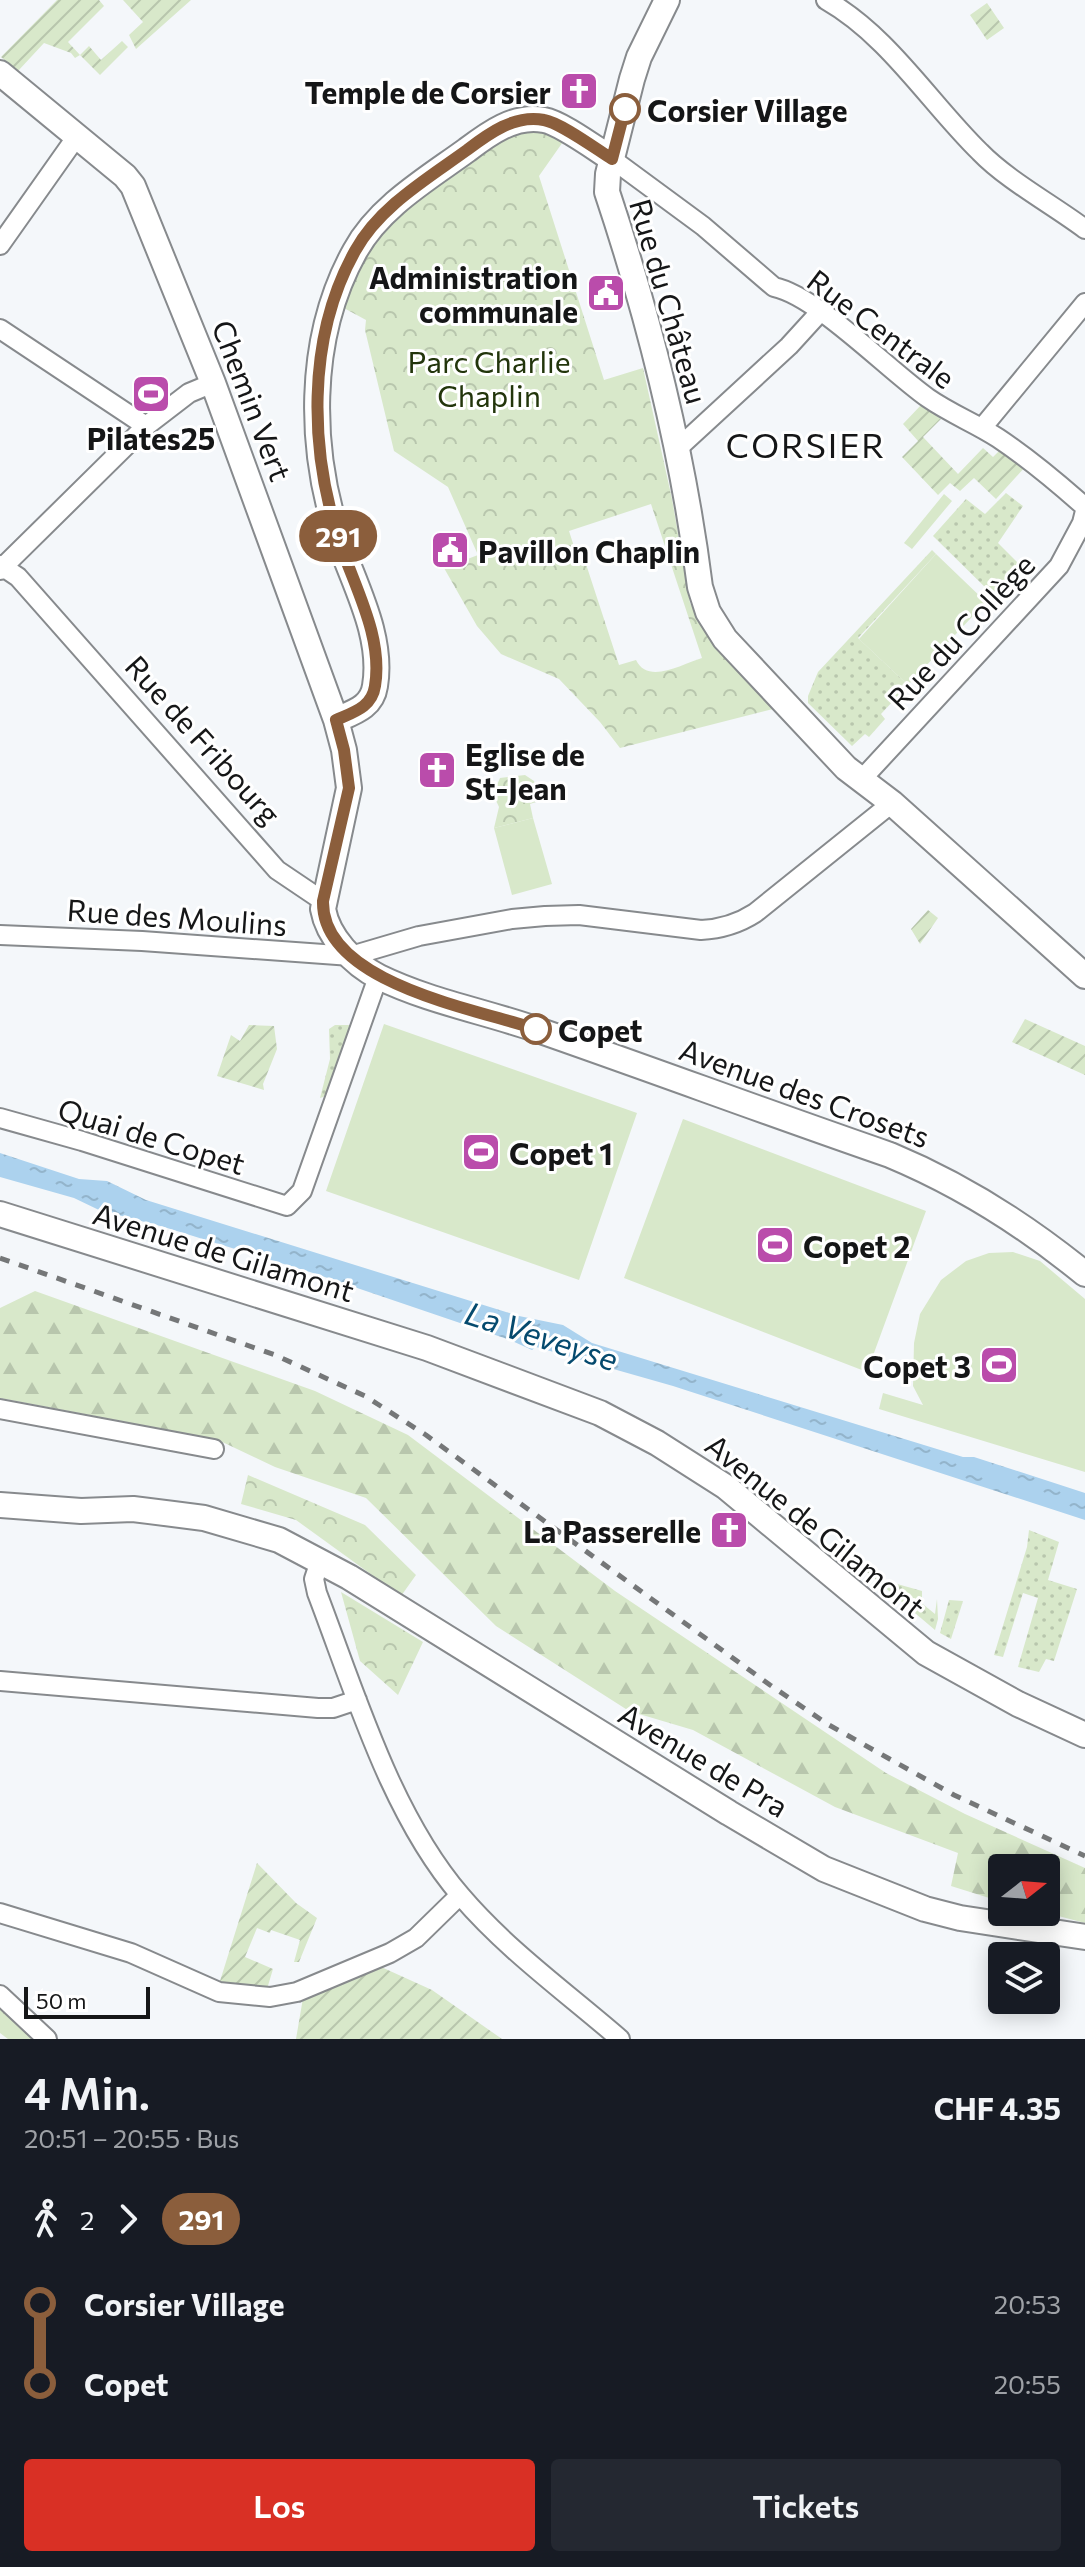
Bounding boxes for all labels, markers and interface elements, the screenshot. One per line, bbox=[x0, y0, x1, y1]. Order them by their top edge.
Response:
church icon: Temple de Corsier bbox=[558, 70, 600, 112]
place label: Temple de Corsier bbox=[304, 73, 551, 110]
place label: Corsier Village bbox=[647, 91, 847, 128]
marker: Corsier Village bbox=[610, 94, 640, 124]
street label: Rue du Château bbox=[623, 194, 717, 408]
place label: Administration communale bbox=[369, 258, 578, 329]
street label: Rue Centrale bbox=[801, 261, 963, 395]
public building icon: Administration communale bbox=[585, 272, 627, 314]
street label: Chemin Vert bbox=[205, 314, 301, 486]
park label: Parc Charlie Chaplin bbox=[407, 342, 571, 413]
sports icon: Pilates25 bbox=[130, 373, 172, 415]
place label: Pilates25 bbox=[87, 419, 215, 456]
district label: CORSIER bbox=[726, 423, 886, 465]
line badge: 291 bbox=[292, 510, 384, 562]
text: 291 bbox=[315, 519, 361, 553]
public building icon: Pavillon Chaplin bbox=[429, 529, 471, 571]
place label: Pavillon Chaplin bbox=[478, 532, 700, 569]
street label: Rue du Collège bbox=[878, 545, 1042, 717]
street label: Rue de Fribourg bbox=[119, 647, 289, 831]
place label: Eglise de St-Jean bbox=[465, 735, 585, 806]
church icon: Eglise de St-Jean bbox=[416, 749, 458, 791]
street label: Rue des Moulins bbox=[66, 890, 288, 942]
place label: Copet bbox=[558, 1011, 643, 1048]
marker: Copet bbox=[521, 1014, 551, 1044]
street label: Avenue des Crosets bbox=[675, 1030, 935, 1154]
street label: Quai de Copet bbox=[54, 1089, 250, 1181]
sports icon: Copet 1 bbox=[460, 1131, 502, 1173]
place label: Copet 1 bbox=[509, 1134, 613, 1171]
street label: Avenue de Gilamont bbox=[89, 1194, 359, 1308]
sports icon: Copet 2 bbox=[754, 1224, 796, 1266]
place label: Copet 2 bbox=[803, 1227, 910, 1264]
water label: La Veveyse bbox=[461, 1292, 623, 1378]
sports icon: Copet 3 bbox=[978, 1344, 1020, 1386]
place label: Copet 3 bbox=[863, 1347, 971, 1384]
street label: Avenue de Gilamont bbox=[699, 1425, 933, 1625]
church icon: La Passerelle bbox=[708, 1509, 750, 1551]
place label: La Passerelle bbox=[523, 1512, 701, 1549]
street label: Avenue de Pra bbox=[613, 1694, 795, 1824]
north arrow bbox=[988, 1854, 1060, 1926]
map controls bbox=[988, 1854, 1060, 2014]
button: layers bbox=[988, 1942, 1060, 2014]
scale bar bbox=[24, 1983, 150, 2019]
text: 50 m bbox=[36, 1987, 86, 2014]
text: 4 Min. bbox=[24, 2065, 150, 2119]
text: CHF 4.35 bbox=[934, 2089, 1061, 2126]
text: 20:51 – 20:55 · Bus bbox=[24, 2122, 239, 2153]
icon: walk bbox=[24, 2197, 68, 2241]
icon: forward bbox=[106, 2197, 150, 2241]
text: 291 bbox=[178, 2202, 224, 2236]
text: 2 bbox=[80, 2204, 94, 2235]
text: Corsier Village bbox=[84, 2285, 284, 2322]
text: 20:53 bbox=[994, 2288, 1061, 2319]
text: Copet bbox=[84, 2365, 169, 2402]
text: 20:55 bbox=[994, 2368, 1061, 2399]
button: Los bbox=[24, 2459, 535, 2551]
button: Tickets bbox=[551, 2459, 1061, 2551]

